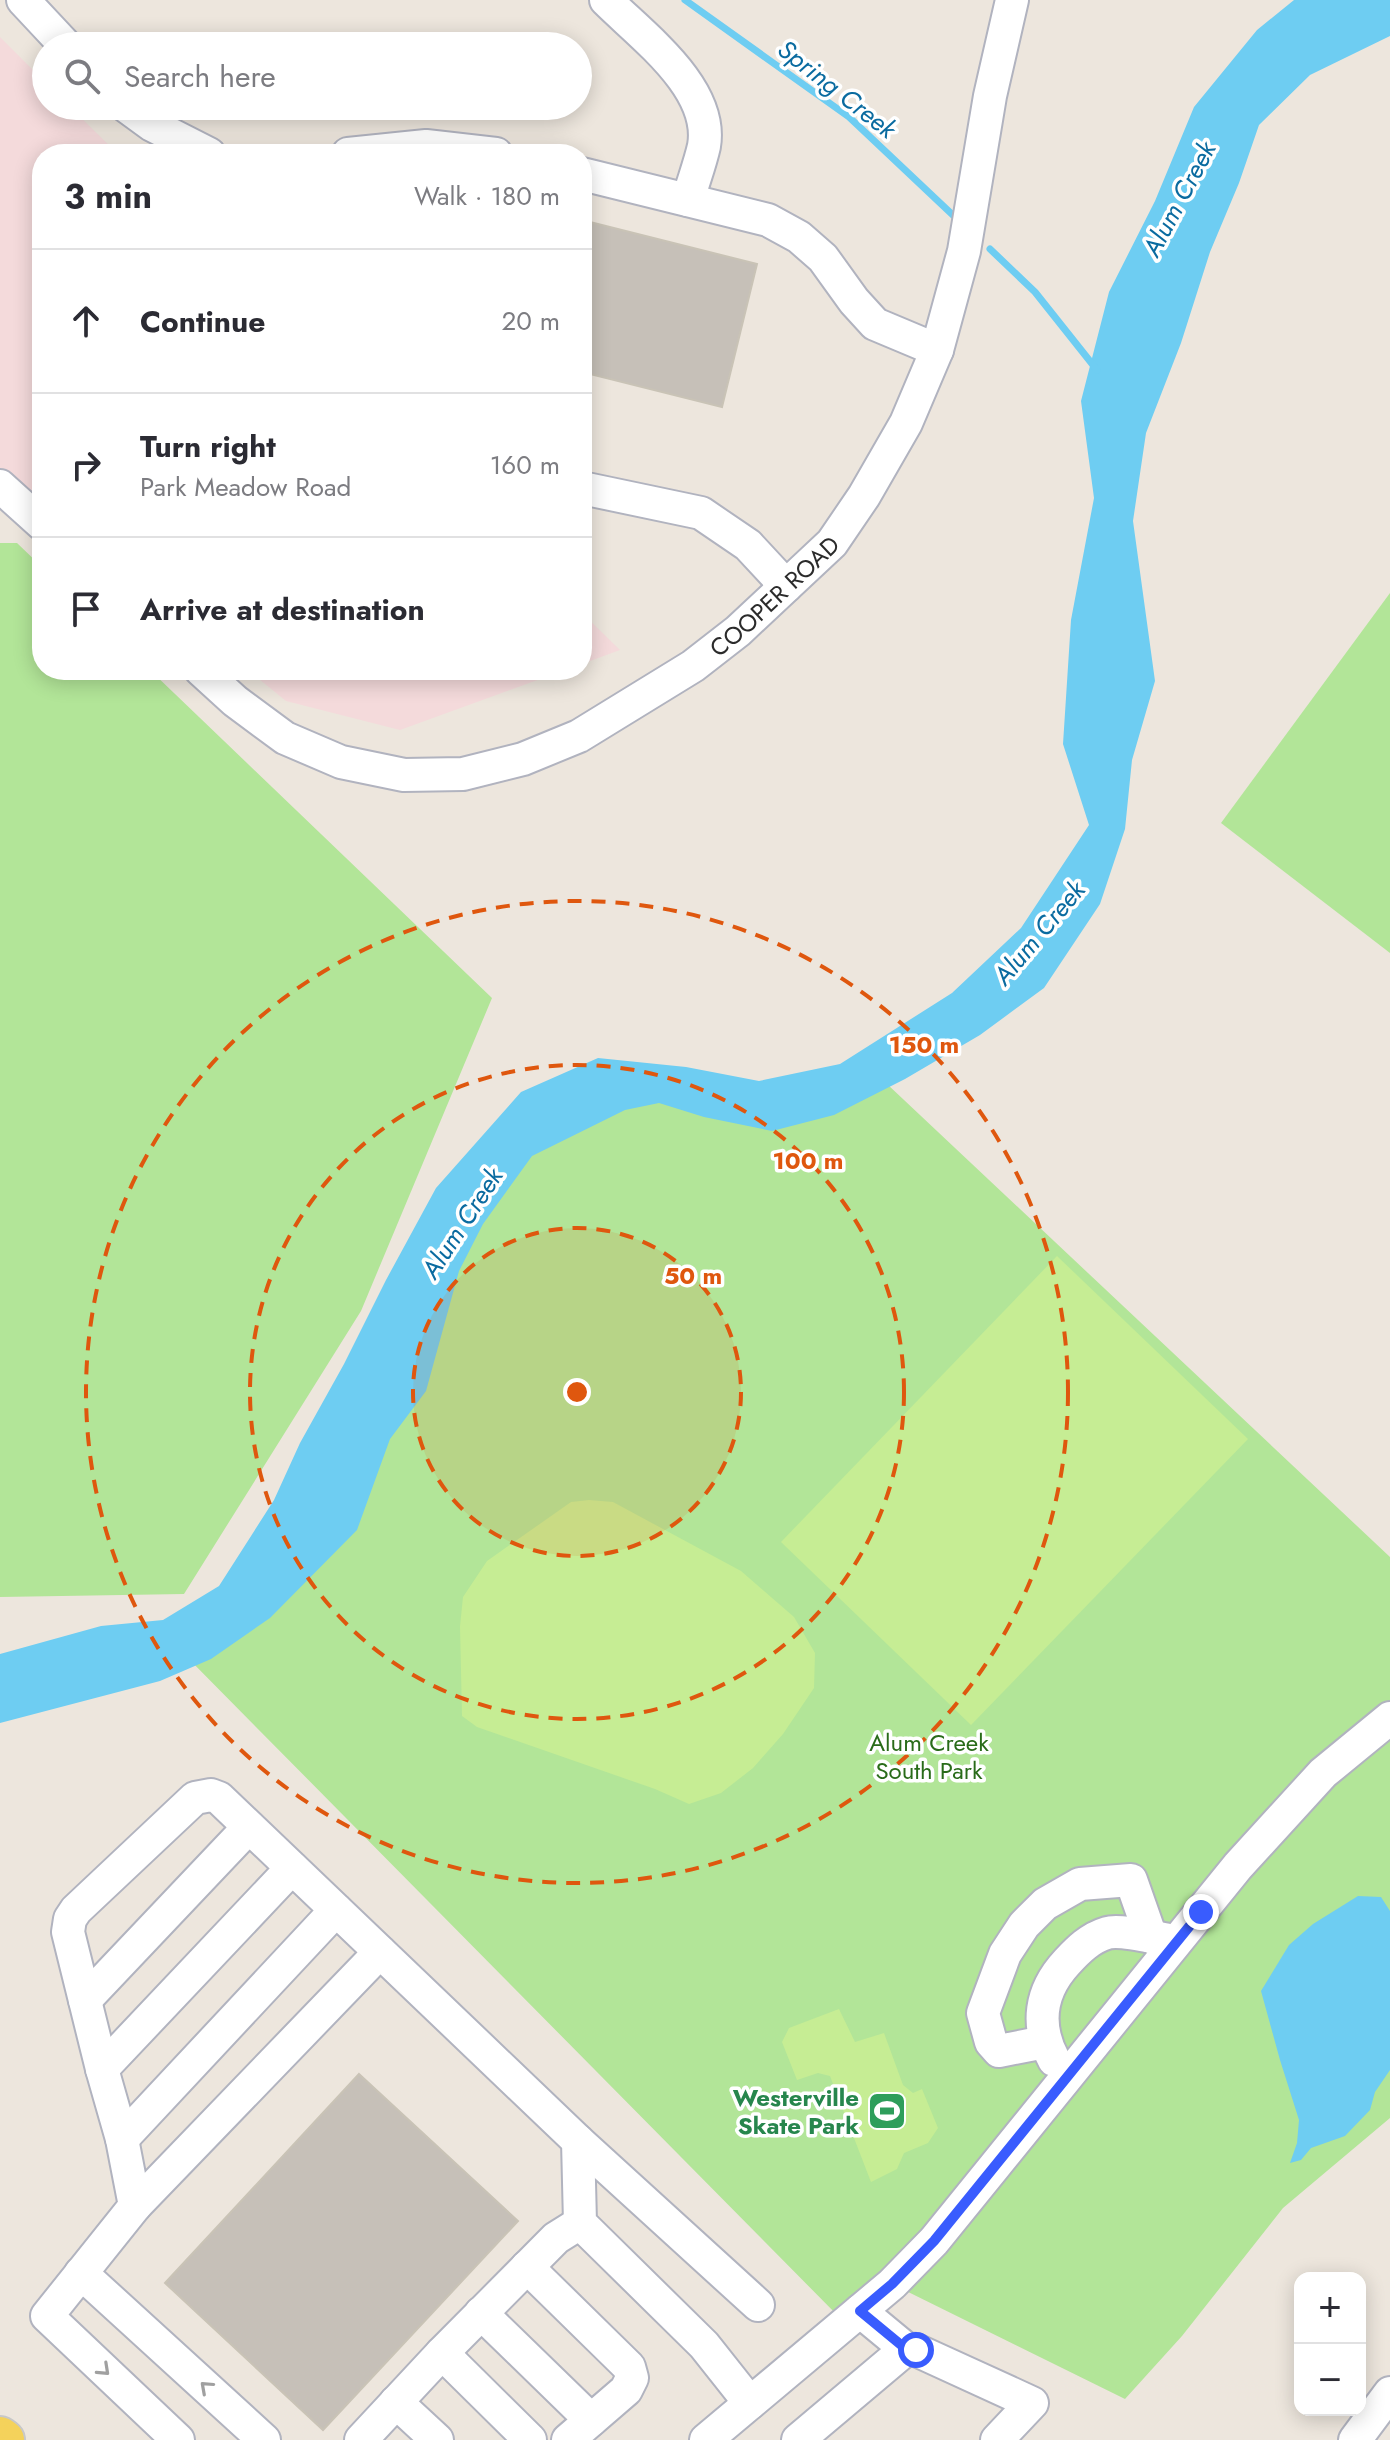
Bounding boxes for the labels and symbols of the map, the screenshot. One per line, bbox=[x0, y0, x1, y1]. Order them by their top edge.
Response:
water label: Spring Creek bbox=[770, 30, 906, 149]
water label: Alum Creek bbox=[1132, 133, 1226, 264]
street label: COOPER ROAD bbox=[702, 527, 847, 665]
water label: Alum Creek bbox=[983, 871, 1095, 994]
text: 150 m bbox=[889, 1027, 959, 1062]
text: 100 m bbox=[773, 1143, 843, 1178]
water label: Alum Creek bbox=[411, 1158, 513, 1287]
text: 50 m bbox=[664, 1258, 722, 1293]
centre of rings bbox=[563, 1378, 591, 1406]
park label: Alum Creek South Park bbox=[869, 1725, 989, 1788]
route end bbox=[1183, 1894, 1219, 1930]
place label: Westerville Skate Park bbox=[733, 2080, 859, 2143]
sports icon: Westerville Skate Park bbox=[866, 2090, 908, 2132]
route start bbox=[898, 2332, 934, 2368]
one-way arrow bbox=[95, 2360, 109, 2375]
one-way arrow bbox=[201, 2383, 216, 2397]

